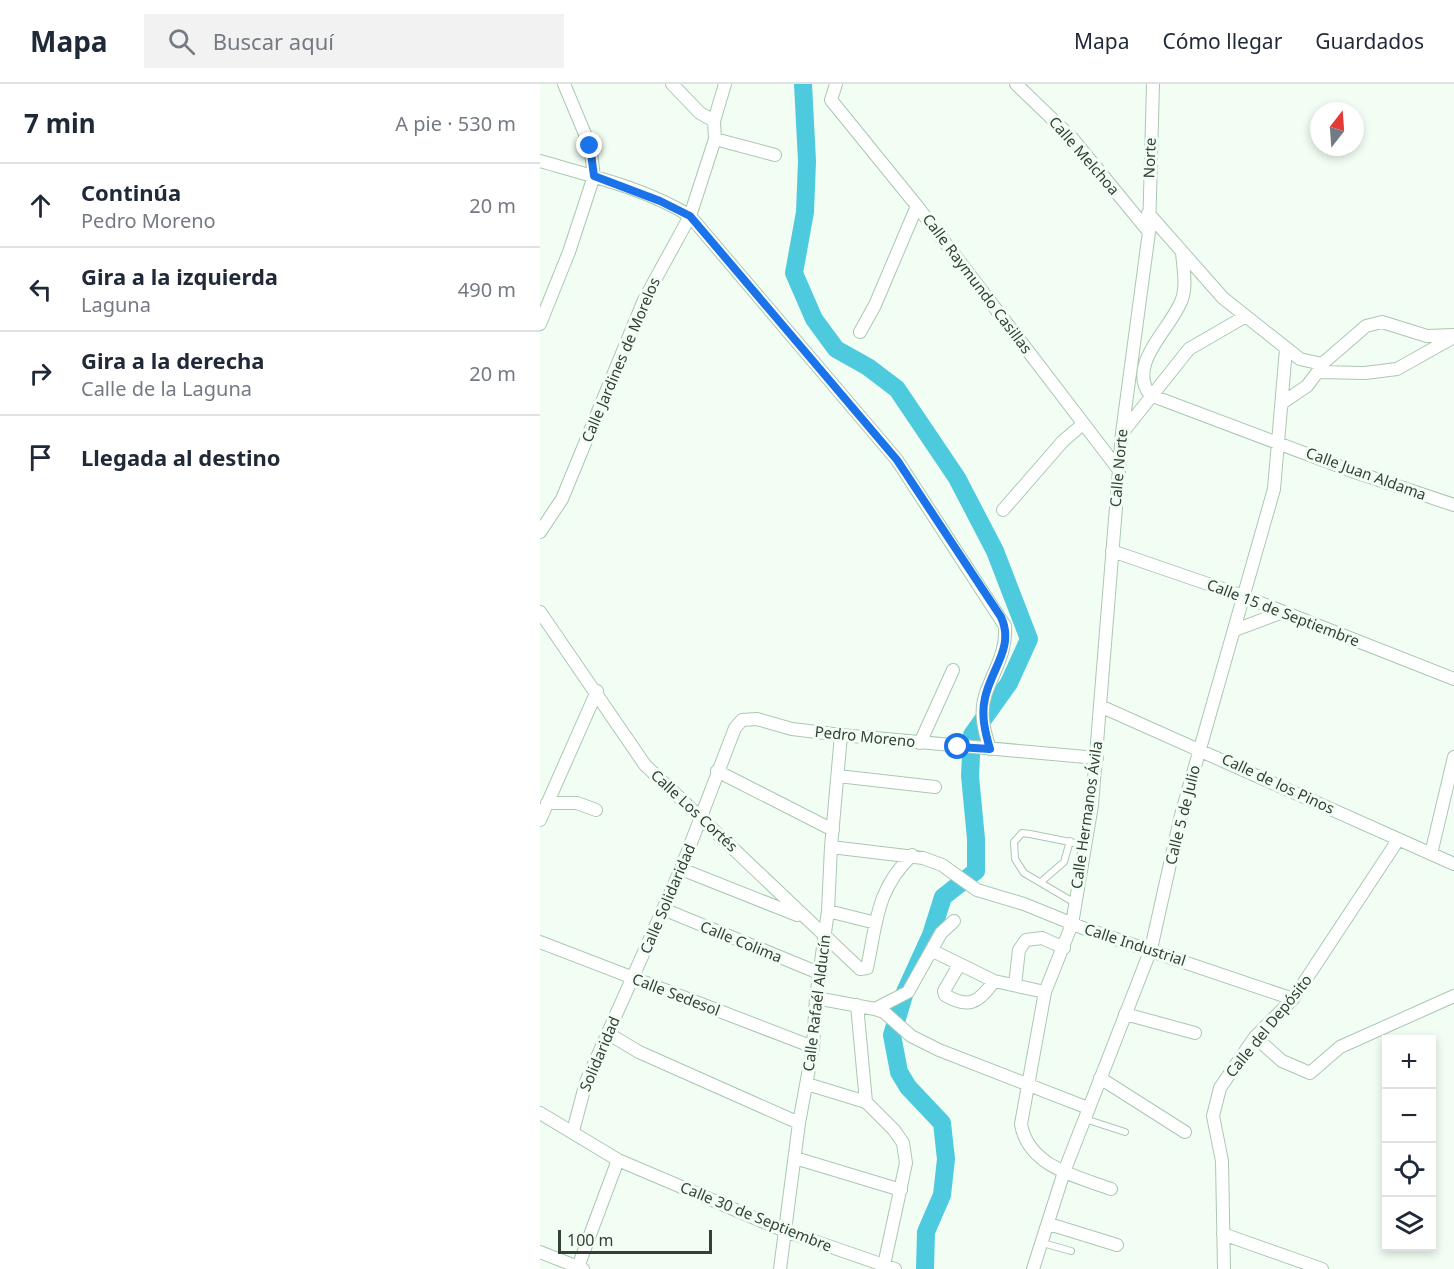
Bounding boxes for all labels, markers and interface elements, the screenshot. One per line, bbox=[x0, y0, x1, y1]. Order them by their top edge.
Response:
search box bbox=[144, 14, 564, 68]
text: Mapa bbox=[30, 22, 108, 60]
icon: search bbox=[165, 25, 198, 58]
text: Buscar aquí bbox=[213, 26, 334, 56]
text: Mapa bbox=[1074, 27, 1129, 55]
text: Cómo llegar bbox=[1162, 27, 1282, 55]
text: Guardados bbox=[1315, 27, 1424, 55]
north arrow bbox=[1310, 102, 1364, 156]
text: 7 min bbox=[24, 105, 96, 141]
text: A pie · 530 m bbox=[395, 110, 516, 137]
street label: Calle Melchoa bbox=[1045, 112, 1124, 199]
route end bbox=[576, 132, 602, 158]
street label: Norte bbox=[1138, 137, 1160, 179]
text: Continúa bbox=[81, 177, 181, 207]
icon: ahead bbox=[24, 189, 57, 222]
text: 20 m bbox=[469, 192, 516, 219]
text: Pedro Moreno bbox=[81, 207, 216, 234]
street label: Calle Raymundo Casillas bbox=[919, 209, 1037, 357]
text: Gira a la izquierda bbox=[81, 261, 278, 291]
icon: left bbox=[24, 273, 57, 306]
street label: Calle Jardines de Morelos bbox=[576, 274, 664, 445]
text: 490 m bbox=[458, 276, 516, 303]
text: Laguna bbox=[81, 291, 151, 318]
text: Gira a la derecha bbox=[81, 345, 265, 375]
icon: right bbox=[24, 357, 57, 390]
text: 20 m bbox=[469, 360, 516, 387]
text: Calle de la Laguna bbox=[81, 375, 252, 402]
street label: Calle Norte bbox=[1105, 428, 1131, 508]
icon: arrive bbox=[24, 441, 57, 474]
text: Llegada al destino bbox=[81, 442, 281, 472]
street label: Calle Juan Aldama bbox=[1303, 442, 1429, 504]
street label: Calle 15 de Septiembre bbox=[1204, 574, 1363, 650]
street label: Pedro Moreno bbox=[814, 721, 916, 751]
route start bbox=[944, 733, 970, 759]
street label: Calle Hermanos Ávila bbox=[1066, 740, 1106, 890]
street label: Calle de los Pinos bbox=[1219, 748, 1338, 818]
street label: Calle 5 de Julio bbox=[1160, 763, 1204, 867]
street label: Calle Los Cortés bbox=[647, 765, 742, 856]
street label: Calle Solidaridad bbox=[635, 841, 699, 957]
street label: Calle Colima bbox=[697, 916, 785, 967]
street label: Calle Industrial bbox=[1082, 918, 1189, 970]
street label: Calle Rafaél Alducín bbox=[798, 933, 834, 1073]
street label: Calle Sedesol bbox=[630, 968, 723, 1020]
street label: Calle del Depósito bbox=[1221, 970, 1316, 1081]
street label: Solidaridad bbox=[574, 1013, 624, 1094]
map controls bbox=[1382, 1035, 1436, 1251]
button: + bbox=[1382, 1035, 1436, 1089]
button: − bbox=[1382, 1089, 1436, 1143]
button: locate bbox=[1382, 1143, 1436, 1197]
street label: Calle 30 de Septiembre bbox=[678, 1176, 835, 1256]
button: layers bbox=[1382, 1197, 1436, 1251]
scale bar bbox=[558, 1227, 712, 1254]
text: 100 m bbox=[567, 1229, 614, 1251]

